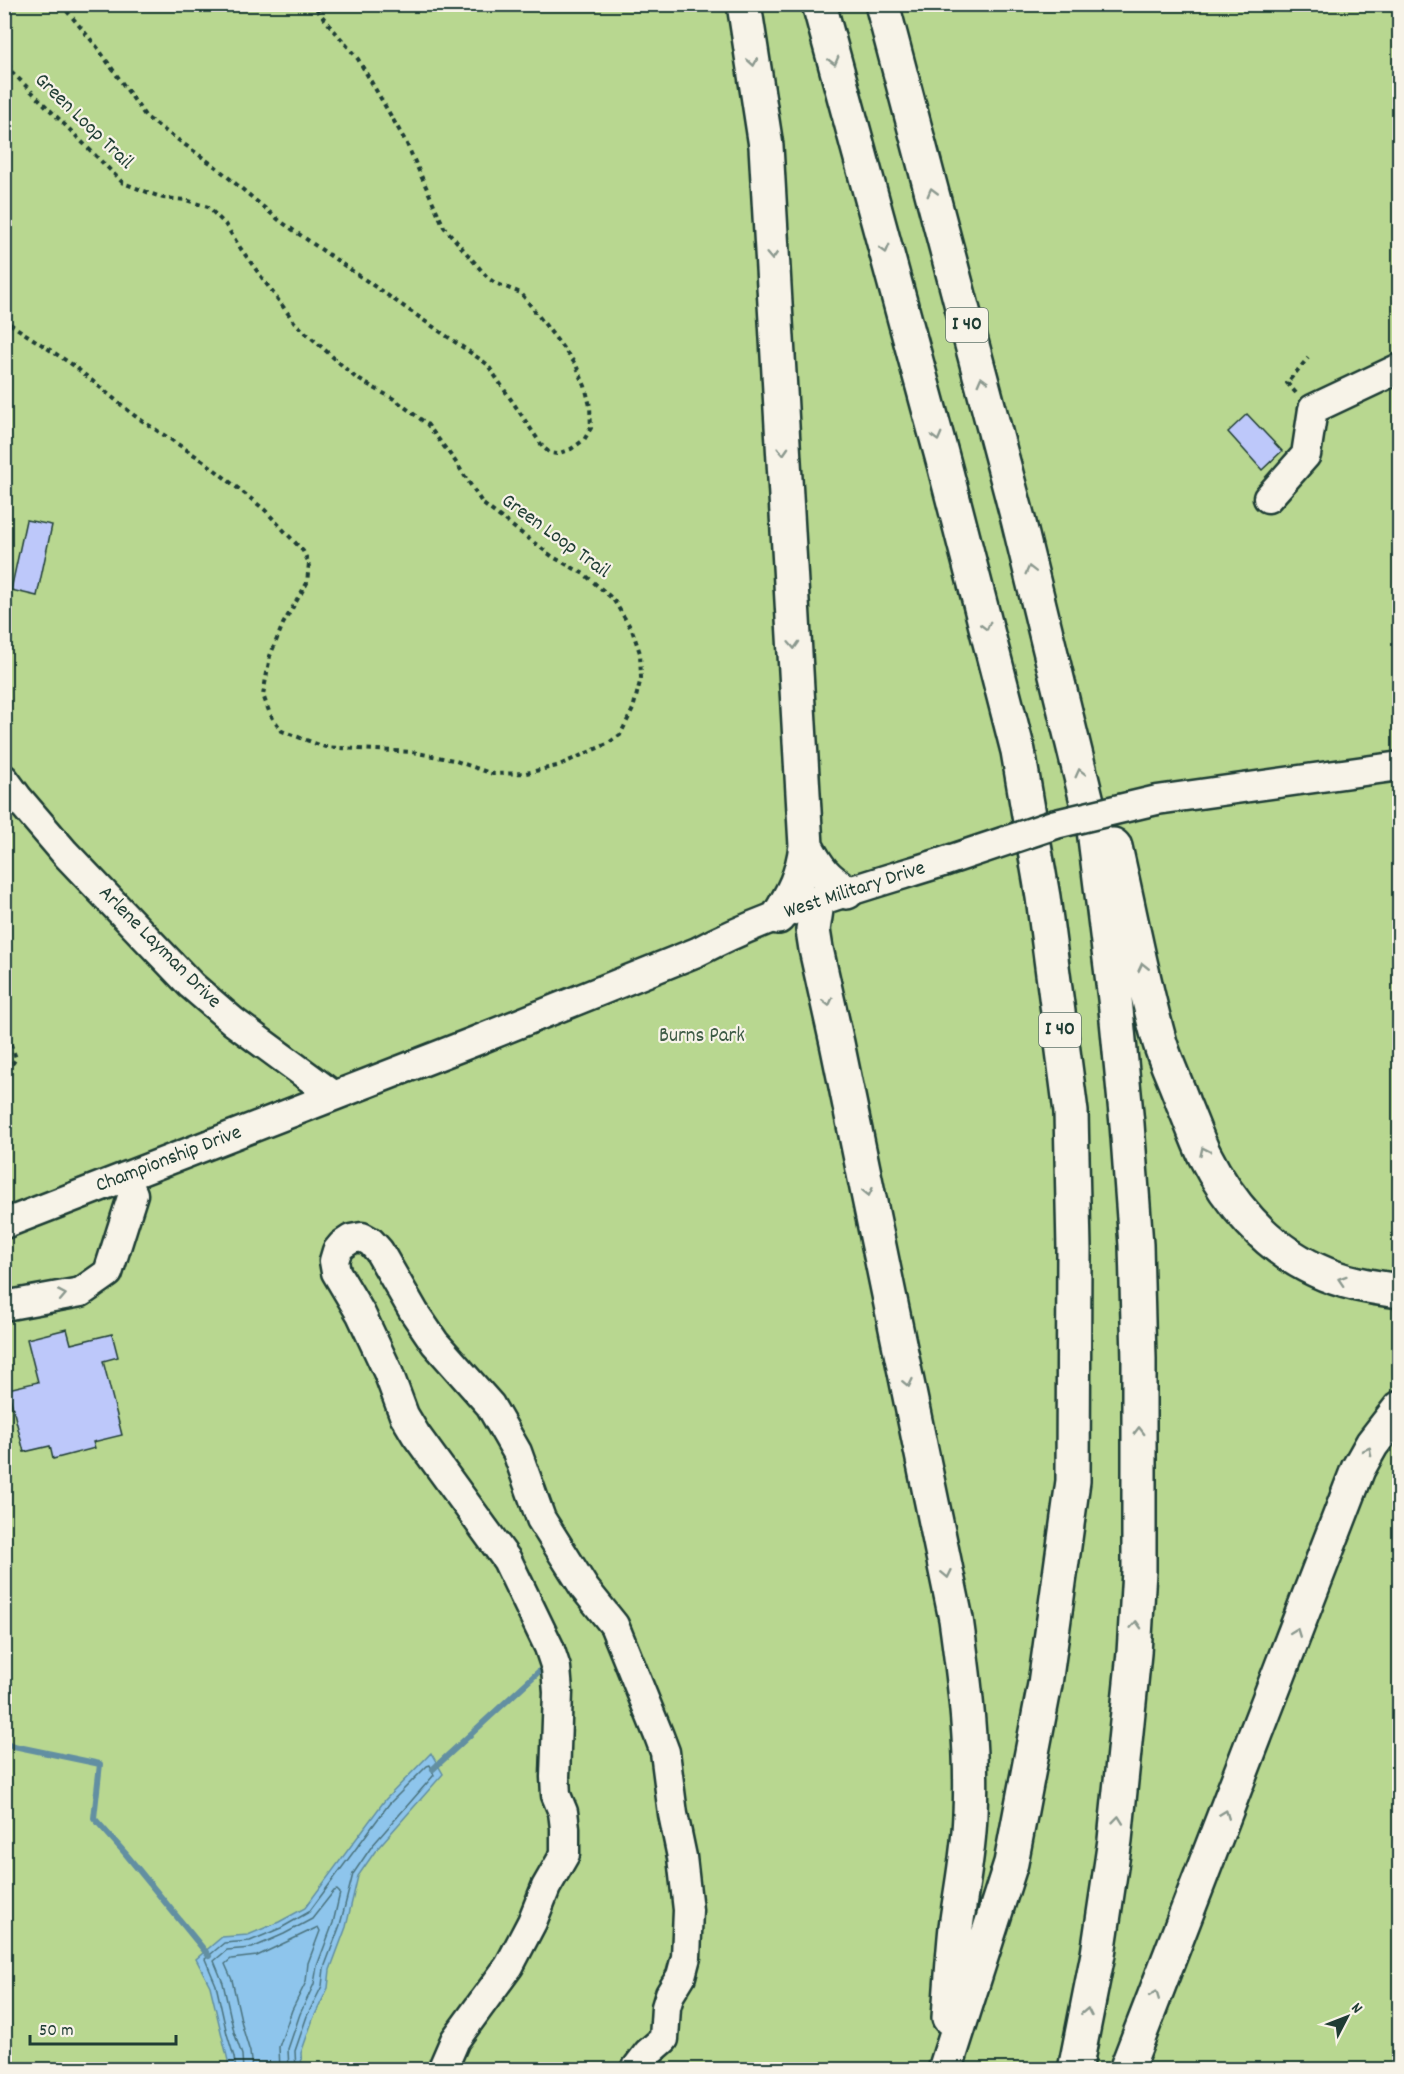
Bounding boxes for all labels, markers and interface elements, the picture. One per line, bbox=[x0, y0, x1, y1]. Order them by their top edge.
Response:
one-way arrow bbox=[827, 56, 840, 66]
one-way arrow bbox=[746, 57, 759, 67]
street label: Green Loop Trail bbox=[27, 67, 139, 177]
one-way arrow bbox=[927, 188, 939, 198]
one-way arrow bbox=[878, 244, 891, 254]
one-way arrow bbox=[766, 252, 779, 261]
road number: I 40 bbox=[946, 308, 988, 342]
one-way arrow bbox=[977, 376, 989, 387]
one-way arrow bbox=[929, 432, 942, 442]
one-way arrow bbox=[777, 446, 790, 455]
street label: Green Loop Trail bbox=[494, 487, 616, 587]
one-way arrow bbox=[1025, 565, 1038, 575]
one-way arrow bbox=[978, 621, 991, 631]
one-way arrow bbox=[788, 641, 801, 650]
one-way arrow bbox=[1075, 768, 1088, 778]
street label: West Military Drive bbox=[781, 854, 929, 928]
street label: Arlene Layman Drive bbox=[91, 880, 227, 1016]
one-way arrow bbox=[1137, 962, 1150, 972]
one-way arrow bbox=[820, 996, 833, 1006]
road number: I 40 bbox=[1039, 1013, 1081, 1047]
park label: Burns Park bbox=[659, 1022, 745, 1052]
street label: Championship Drive bbox=[92, 1118, 246, 1202]
one-way arrow bbox=[1199, 1147, 1211, 1158]
one-way arrow bbox=[861, 1187, 874, 1197]
one-way arrow bbox=[1337, 1275, 1348, 1287]
one-way arrow bbox=[57, 1289, 67, 1302]
one-way arrow bbox=[900, 1378, 913, 1388]
one-way arrow bbox=[1133, 1426, 1145, 1435]
one-way arrow bbox=[1361, 1447, 1372, 1457]
one-way arrow bbox=[940, 1569, 953, 1579]
one-way arrow bbox=[1129, 1621, 1142, 1630]
one-way arrow bbox=[1288, 1627, 1301, 1637]
one-way arrow bbox=[1218, 1809, 1231, 1819]
one-way arrow bbox=[1111, 1815, 1123, 1824]
north arrow bbox=[1317, 1987, 1377, 2047]
one-way arrow bbox=[1148, 1991, 1160, 2002]
text: N bbox=[1345, 1998, 1368, 2019]
one-way arrow bbox=[1080, 2007, 1093, 2017]
scale bar bbox=[30, 2008, 176, 2046]
text: 50 m bbox=[39, 2019, 74, 2044]

